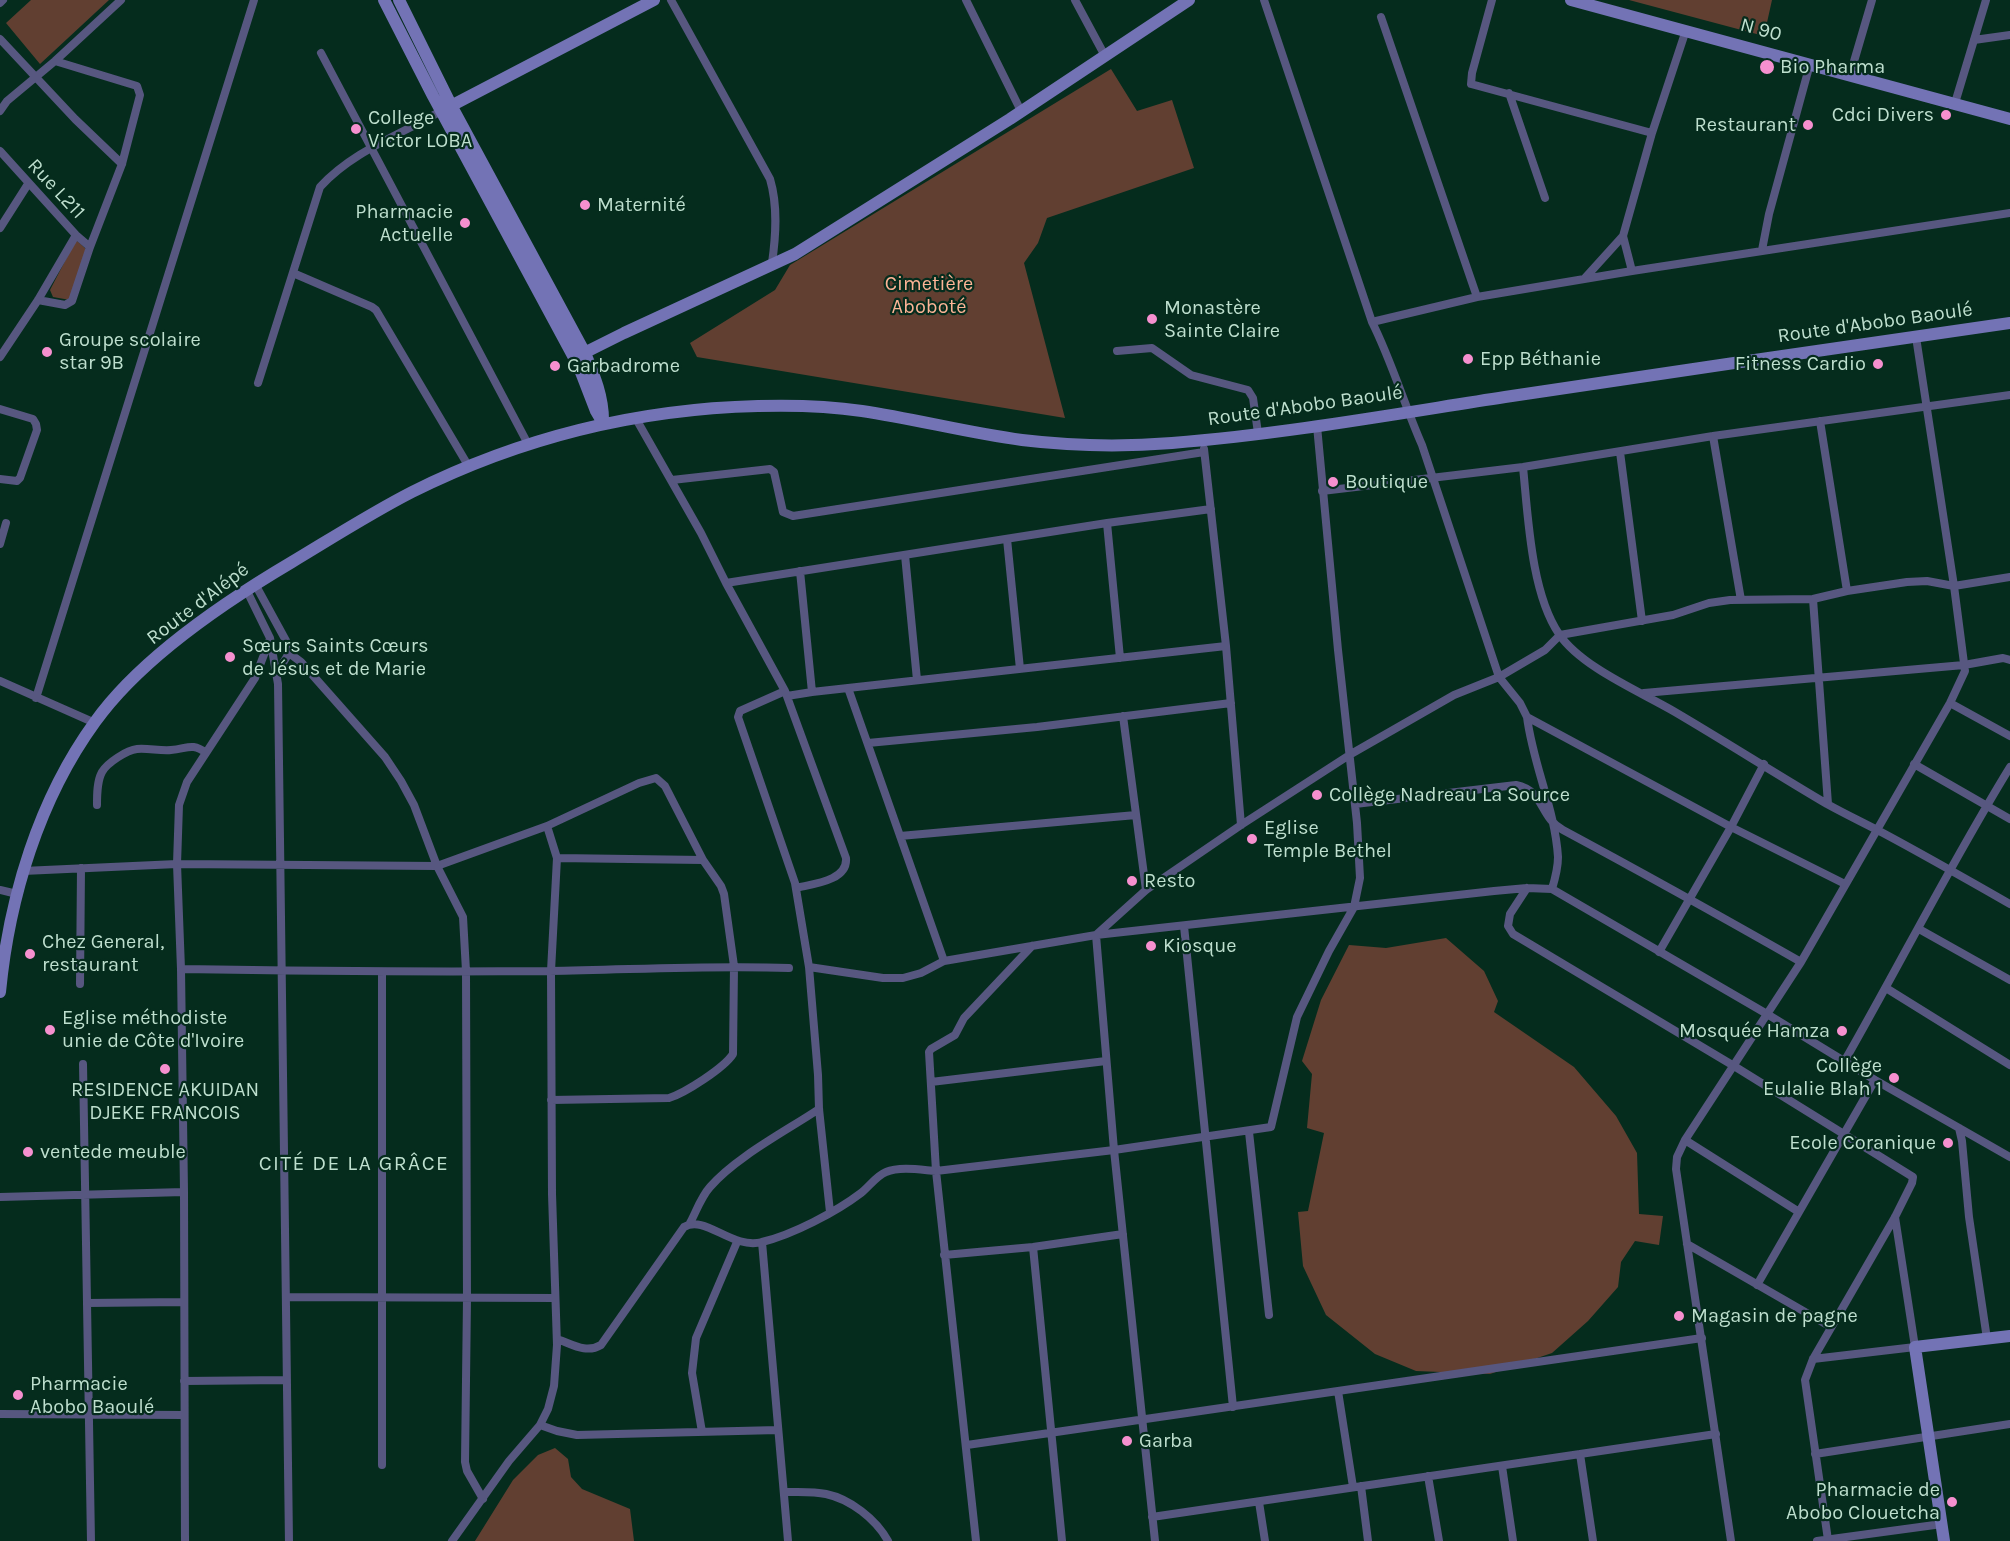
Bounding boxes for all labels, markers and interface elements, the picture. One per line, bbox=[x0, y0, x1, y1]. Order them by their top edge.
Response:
street label: N 90 bbox=[1738, 13, 1784, 47]
place label: Bio Pharma bbox=[1780, 55, 1885, 79]
marker: Bio Pharma bbox=[1758, 58, 1776, 76]
place label: Cdci Divers bbox=[1832, 103, 1934, 127]
place label: College Victor LOBA bbox=[368, 106, 472, 153]
marker: Cdci Divers bbox=[1939, 108, 1953, 122]
place label: Restaurant bbox=[1695, 113, 1796, 137]
marker: Restaurant bbox=[1801, 118, 1815, 132]
marker: College Victor LOBA bbox=[349, 122, 363, 136]
street label: Rue L211 bbox=[22, 154, 90, 224]
place label: Maternité bbox=[597, 193, 686, 217]
marker: Maternité bbox=[578, 198, 592, 212]
place label: Pharmacie Actuelle bbox=[355, 200, 453, 247]
marker: Pharmacie Actuelle bbox=[458, 216, 472, 230]
park label: Cimetière Aboboté bbox=[885, 272, 973, 319]
place label: Monastère Sainte Claire bbox=[1164, 296, 1280, 343]
street label: Route d'Abobo Baoulé bbox=[1776, 297, 1974, 349]
marker: Monastère Sainte Claire bbox=[1145, 312, 1159, 326]
place label: Groupe scolaire star 9B bbox=[59, 328, 201, 375]
marker: Groupe scolaire star 9B bbox=[40, 345, 54, 359]
place label: Epp Béthanie bbox=[1480, 347, 1601, 371]
marker: Epp Béthanie bbox=[1461, 352, 1475, 366]
place label: Fitness Cardio bbox=[1735, 352, 1866, 376]
place label: Garbadrome bbox=[567, 354, 680, 378]
marker: Fitness Cardio bbox=[1871, 357, 1885, 371]
marker: Garbadrome bbox=[548, 359, 562, 373]
street label: Route d'Abobo Baoulé bbox=[1206, 380, 1404, 432]
place label: Boutique bbox=[1345, 470, 1428, 494]
marker: Boutique bbox=[1326, 475, 1340, 489]
street label: Route d'Alépé bbox=[142, 558, 254, 650]
place label: Sœurs Saints Cœurs de Jésus et de Marie bbox=[242, 634, 428, 681]
marker: Sœurs Saints Cœurs de Jésus et de Marie bbox=[223, 650, 237, 664]
place label: Collège Nadreau La Source bbox=[1329, 783, 1570, 807]
marker: Collège Nadreau La Source bbox=[1310, 788, 1324, 802]
place label: Eglise Temple Bethel bbox=[1264, 816, 1392, 863]
marker: Eglise Temple Bethel bbox=[1245, 832, 1259, 846]
place label: Resto bbox=[1144, 869, 1195, 893]
marker: Resto bbox=[1125, 874, 1139, 888]
place label: Chez General, restaurant bbox=[42, 930, 164, 977]
place label: Kiosque bbox=[1163, 934, 1237, 958]
marker: Kiosque bbox=[1144, 939, 1158, 953]
marker: Chez General, restaurant bbox=[23, 947, 37, 961]
place label: Eglise méthodiste unie de Côte d'Ivoire bbox=[62, 1006, 244, 1053]
place label: Mosquée Hamza bbox=[1679, 1019, 1830, 1043]
marker: Eglise méthodiste unie de Côte d'Ivoire bbox=[43, 1023, 57, 1037]
marker: Mosquée Hamza bbox=[1835, 1024, 1849, 1038]
place label: Collège Eulalie Blah 1 bbox=[1763, 1054, 1882, 1101]
marker: RESIDENCE AKUIDAN DJEKE FRANCOIS bbox=[158, 1062, 172, 1076]
marker: Collège Eulalie Blah 1 bbox=[1887, 1071, 1901, 1085]
place label: RESIDENCE AKUIDAN DJEKE FRANCOIS bbox=[71, 1078, 259, 1125]
place label: Ecole Coranique bbox=[1789, 1131, 1936, 1155]
marker: Ecole Coranique bbox=[1941, 1136, 1955, 1150]
place label: ventede meuble bbox=[40, 1140, 186, 1164]
marker: ventede meuble bbox=[21, 1145, 35, 1159]
district label: CITÉ DE LA GRÂCE bbox=[259, 1151, 449, 1177]
place label: Magasin de pagne bbox=[1691, 1304, 1858, 1328]
marker: Magasin de pagne bbox=[1672, 1309, 1686, 1323]
place label: Pharmacie Abobo Baoulé bbox=[30, 1372, 154, 1419]
marker: Pharmacie Abobo Baoulé bbox=[11, 1388, 25, 1402]
place label: Garba bbox=[1139, 1429, 1193, 1453]
marker: Garba bbox=[1120, 1434, 1134, 1448]
place label: Pharmacie de Abobo Clouetcha bbox=[1786, 1478, 1940, 1525]
marker: Pharmacie de Abobo Clouetcha bbox=[1945, 1495, 1959, 1509]

